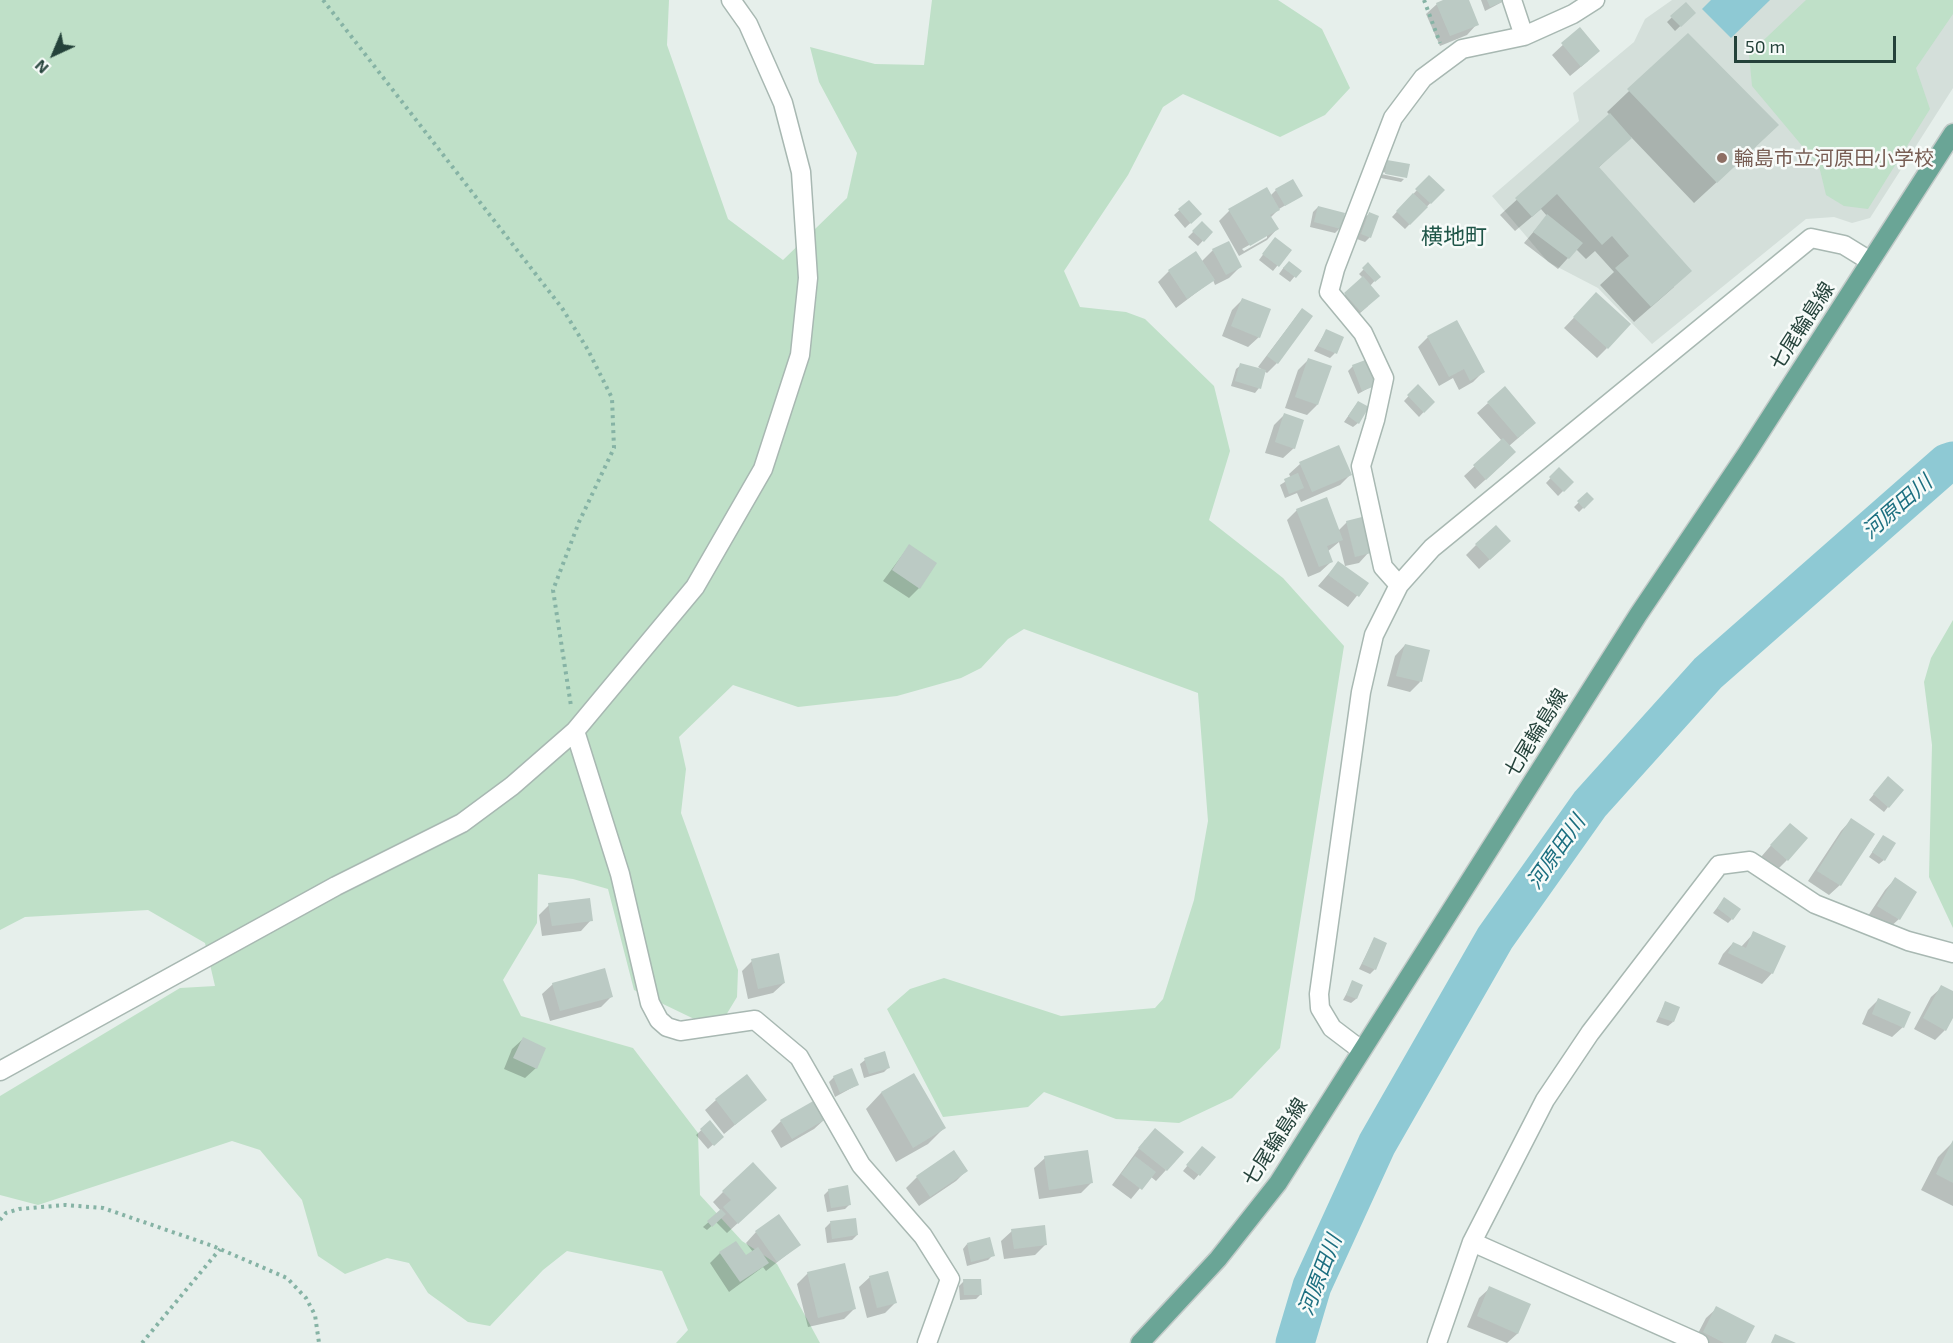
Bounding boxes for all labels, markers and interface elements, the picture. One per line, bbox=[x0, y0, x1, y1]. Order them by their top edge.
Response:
north arrow bbox=[24, 24, 84, 84]
scale bar bbox=[1737, 24, 1899, 62]
text: 50 m bbox=[1745, 35, 1785, 57]
text: N bbox=[30, 56, 52, 78]
place label: 輪島市立河原田小学校 bbox=[1734, 146, 1934, 170]
marker: 輪島市立河原田小学校 bbox=[1715, 151, 1729, 165]
district label: 横地町 bbox=[1421, 224, 1487, 250]
street label: 七尾輪島線 bbox=[1765, 278, 1839, 374]
water label: 河原田川 bbox=[1857, 470, 1937, 544]
street label: 七尾輪島線 bbox=[1499, 684, 1573, 782]
water label: 河原田川 bbox=[1522, 810, 1590, 894]
street label: 七尾輪島線 bbox=[1238, 1094, 1312, 1190]
water label: 河原田川 bbox=[1293, 1231, 1347, 1319]

